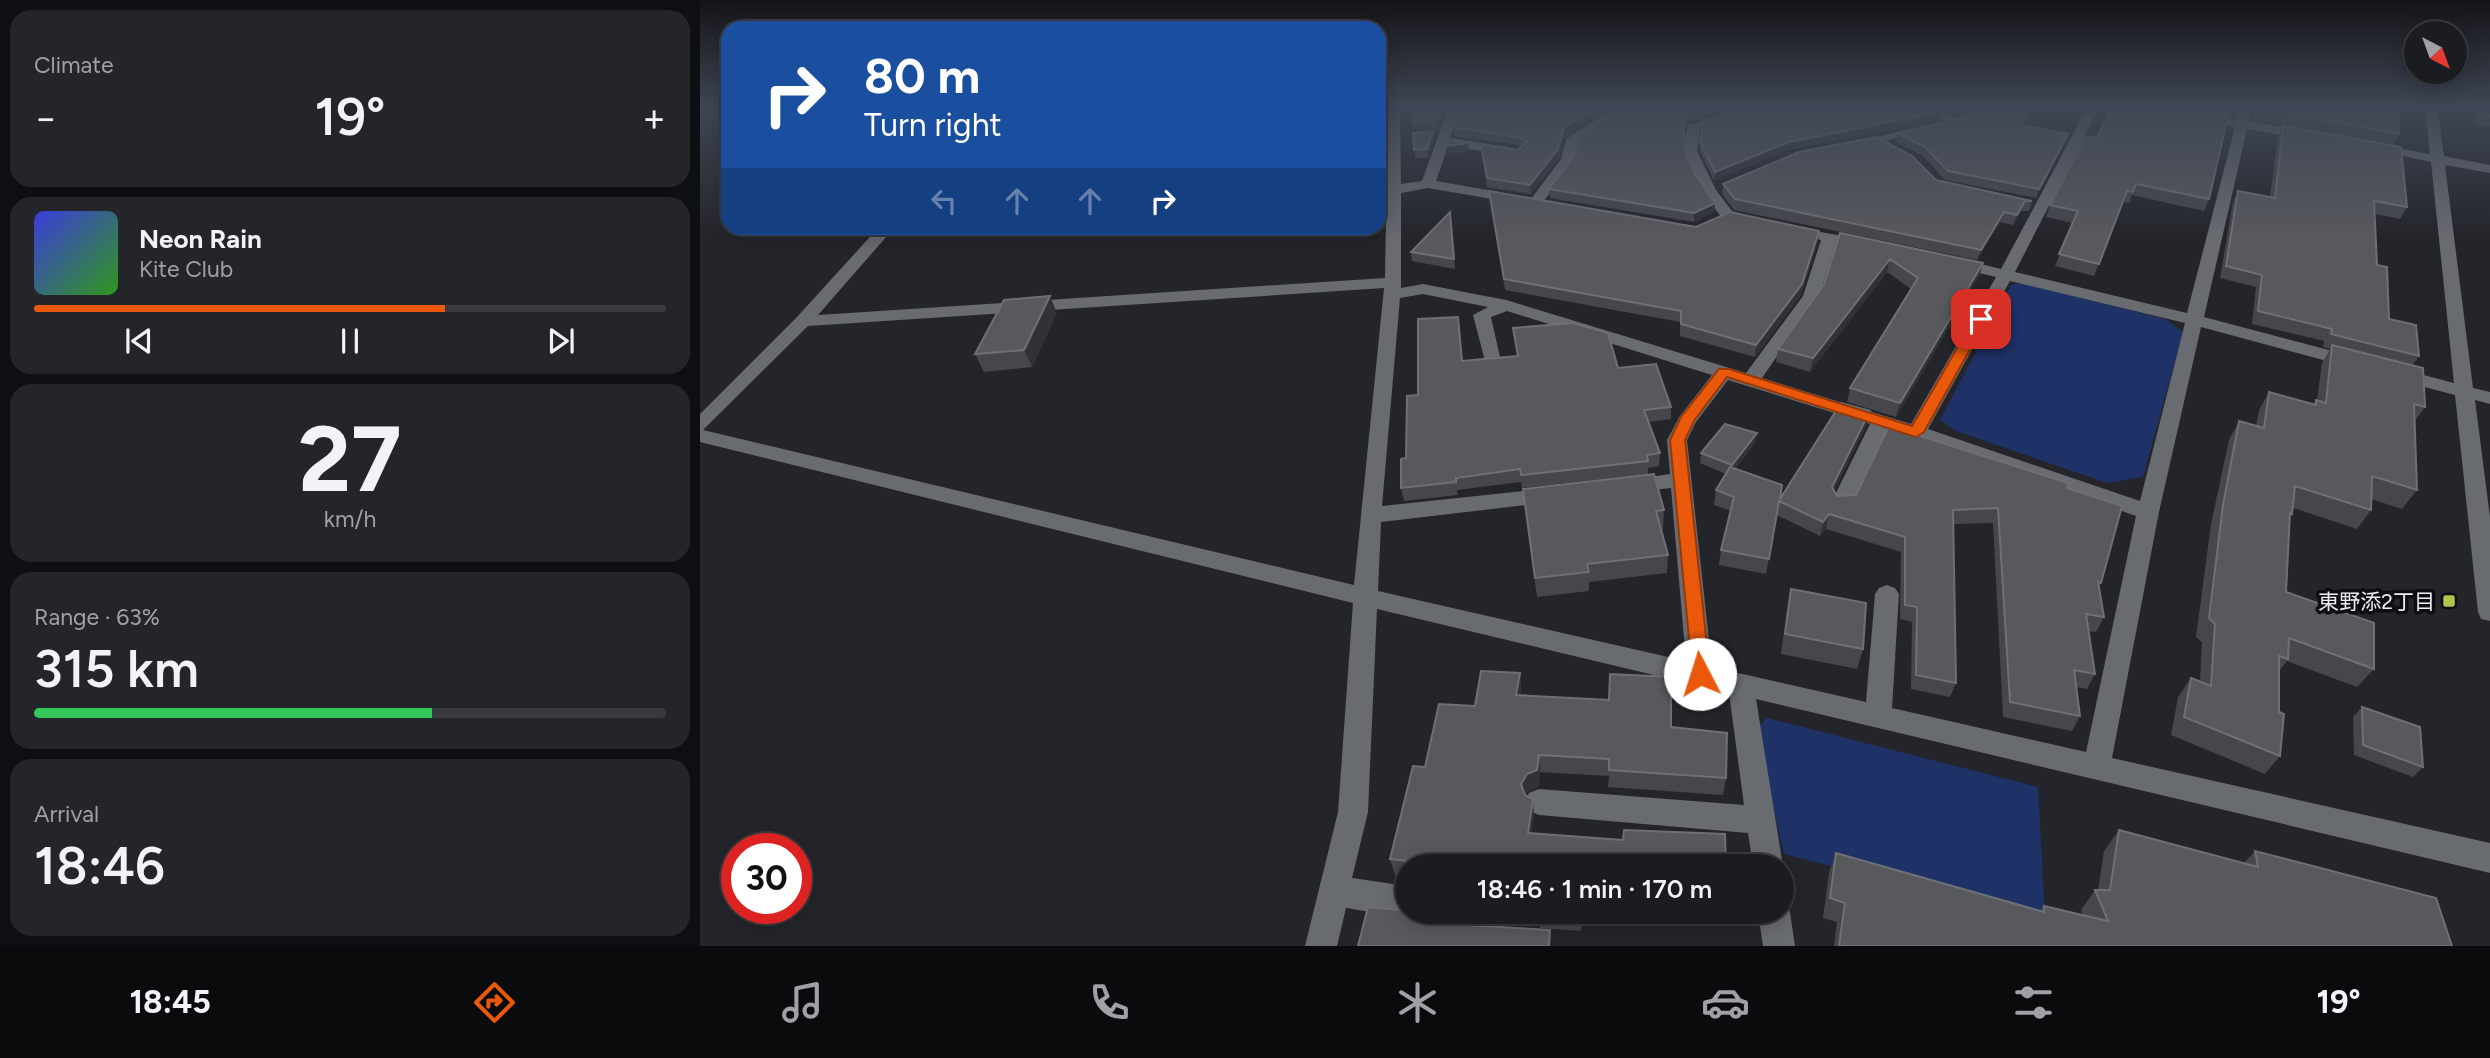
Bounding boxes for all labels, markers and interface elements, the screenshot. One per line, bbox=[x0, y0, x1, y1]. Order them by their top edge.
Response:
north arrow bbox=[2404, 21, 2468, 84]
map controls bbox=[2404, 21, 2467, 84]
text: 80 m bbox=[864, 46, 980, 105]
icon: right bbox=[749, 49, 840, 140]
text: Climate bbox=[34, 51, 113, 79]
text: 19° bbox=[314, 86, 386, 148]
text: − bbox=[34, 95, 58, 141]
text: + bbox=[642, 95, 666, 141]
text: Turn right bbox=[864, 106, 1002, 144]
icon: left bbox=[925, 182, 963, 220]
icon: ahead bbox=[998, 182, 1036, 220]
icon: ahead bbox=[1071, 182, 1109, 220]
icon: right bbox=[1144, 182, 1182, 220]
text: Neon Rain bbox=[139, 223, 262, 255]
text: Kite Club bbox=[139, 255, 233, 283]
pin bbox=[1951, 289, 2011, 349]
icon: arrive bbox=[1962, 300, 2000, 338]
icon: previous bbox=[120, 322, 158, 360]
icon: pause bbox=[331, 322, 369, 360]
icon: next bbox=[542, 322, 580, 360]
text: 27 bbox=[298, 405, 402, 514]
text: km/h bbox=[324, 505, 376, 533]
place label: 東野添2丁目 bbox=[2318, 589, 2435, 614]
marker: 東野添2丁目 bbox=[2441, 593, 2457, 609]
text: Range · 63% bbox=[34, 603, 160, 631]
position arrow bbox=[1663, 637, 1737, 711]
text: 315 km bbox=[34, 638, 199, 700]
text: Arrival bbox=[34, 800, 99, 828]
speed limit sign: 30 bbox=[721, 833, 812, 924]
text: 18:46 bbox=[34, 835, 165, 897]
text: 18:46 · 1 min · 170 m bbox=[1477, 873, 1712, 905]
icon: directions bbox=[470, 978, 519, 1027]
icon: music bbox=[778, 978, 827, 1027]
icon: phone bbox=[1085, 978, 1134, 1027]
icon: climate bbox=[1393, 978, 1442, 1027]
icon: car bbox=[1701, 978, 1750, 1027]
icon: filters bbox=[2009, 978, 2058, 1027]
text: 18:45 bbox=[129, 983, 211, 1021]
text: 19° bbox=[2316, 983, 2361, 1021]

